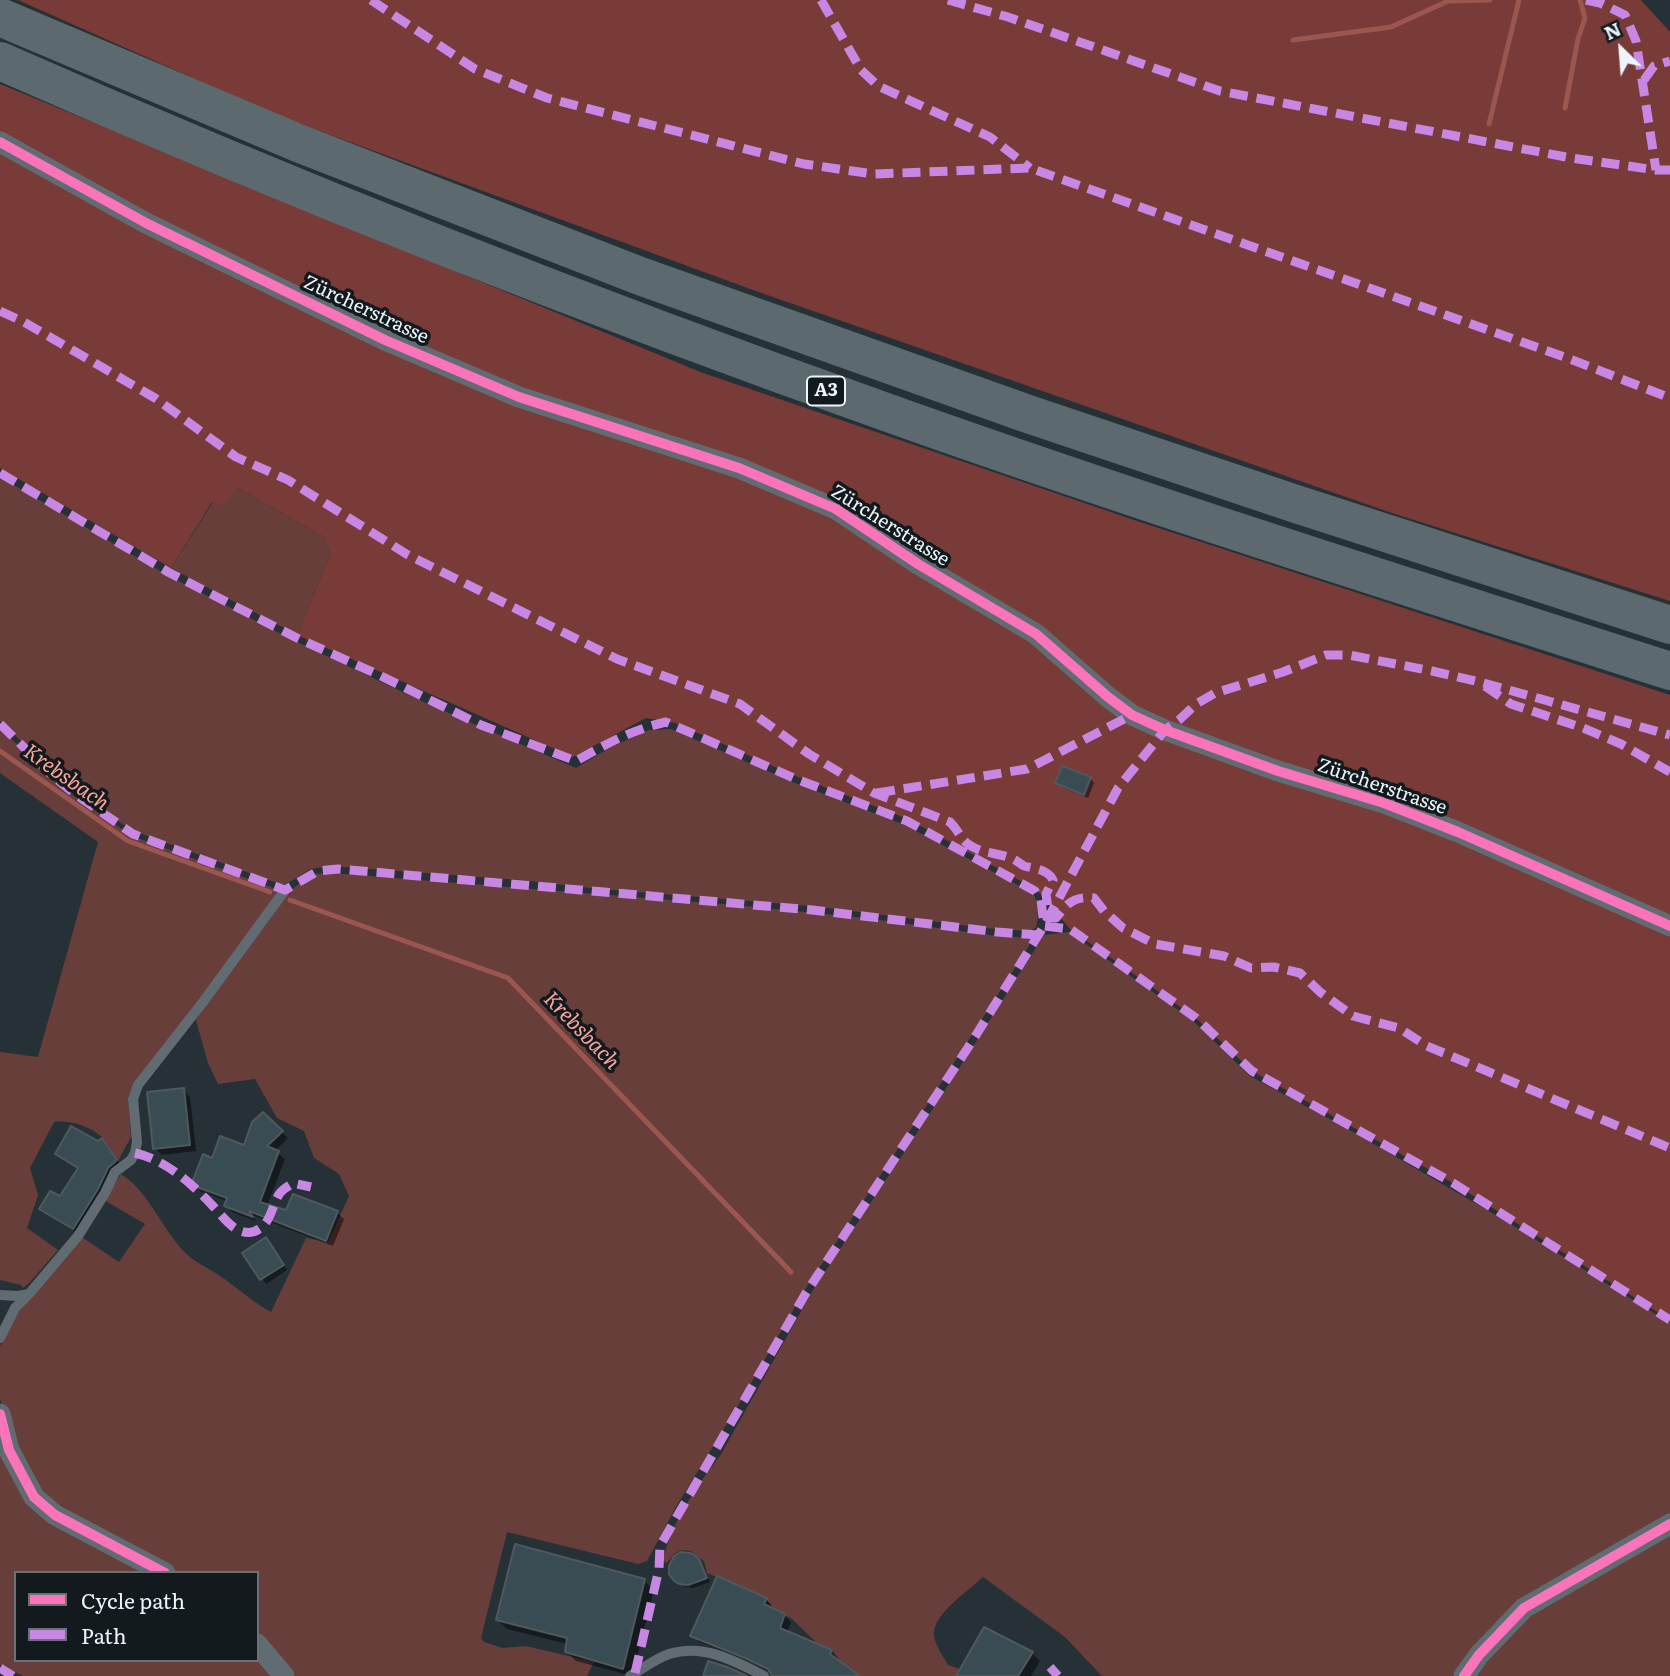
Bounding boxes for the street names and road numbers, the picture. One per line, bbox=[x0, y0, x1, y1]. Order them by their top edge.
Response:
street label: Zürcherstrasse bbox=[300, 271, 432, 349]
road number: A3 bbox=[807, 376, 845, 405]
street label: Zürcherstrasse bbox=[827, 480, 953, 572]
street label: Zürcherstrasse bbox=[1314, 754, 1450, 820]

